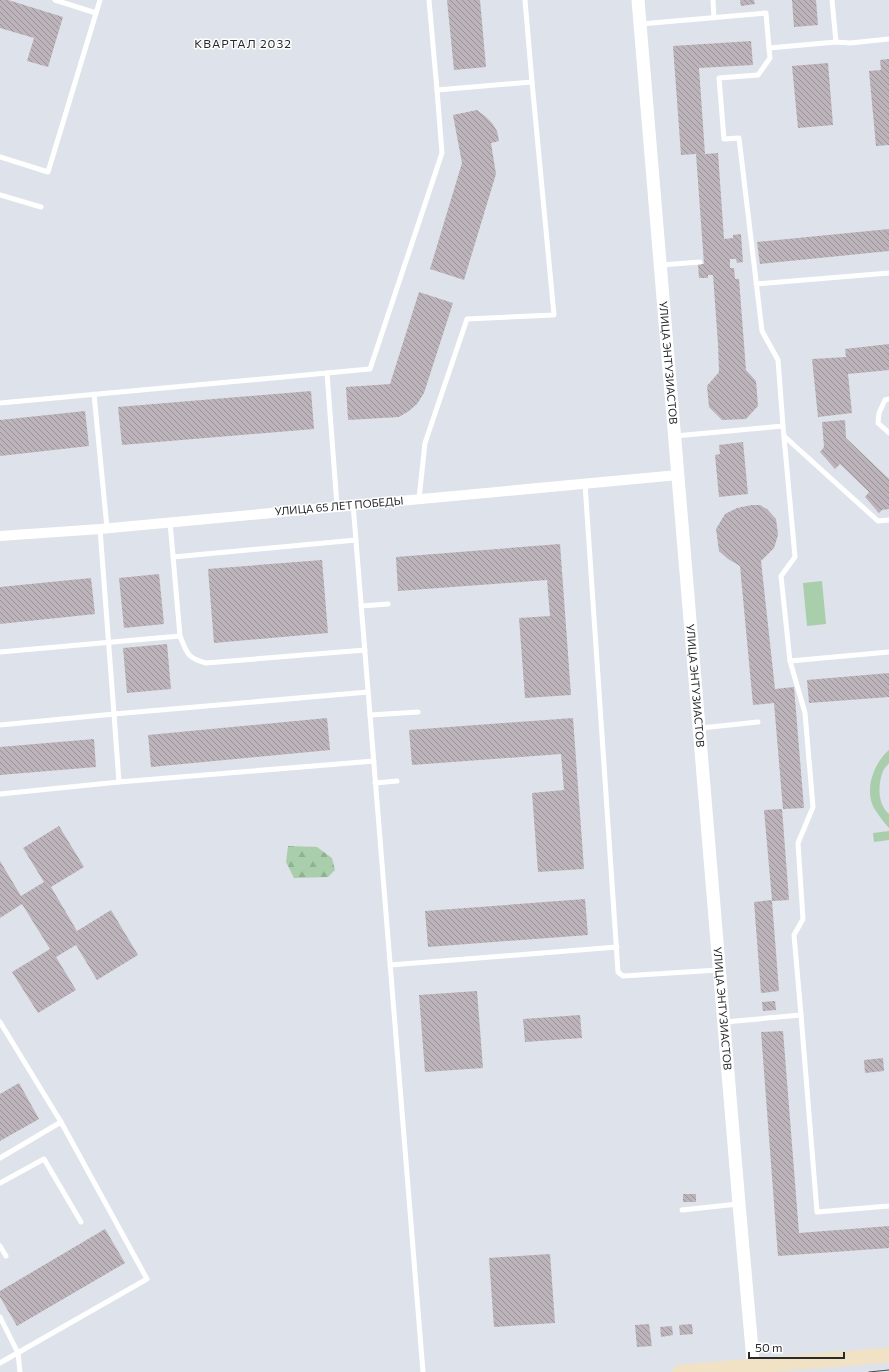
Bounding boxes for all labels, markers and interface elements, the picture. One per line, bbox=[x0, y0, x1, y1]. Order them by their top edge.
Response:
district label: КВАРТАЛ 2032 bbox=[194, 36, 292, 50]
street label: УЛИЦА ЭНТУЗИАСТОВ bbox=[657, 301, 681, 425]
street label: УЛИЦА 65 ЛЕТ ПОБЕДЫ bbox=[274, 493, 404, 518]
street label: УЛИЦА ЭНТУЗИАСТОВ bbox=[684, 623, 708, 748]
street label: УЛИЦА ЭНТУЗИАСТОВ bbox=[711, 946, 735, 1071]
scale bar bbox=[749, 1334, 844, 1360]
text: 50 m bbox=[755, 1340, 783, 1354]

